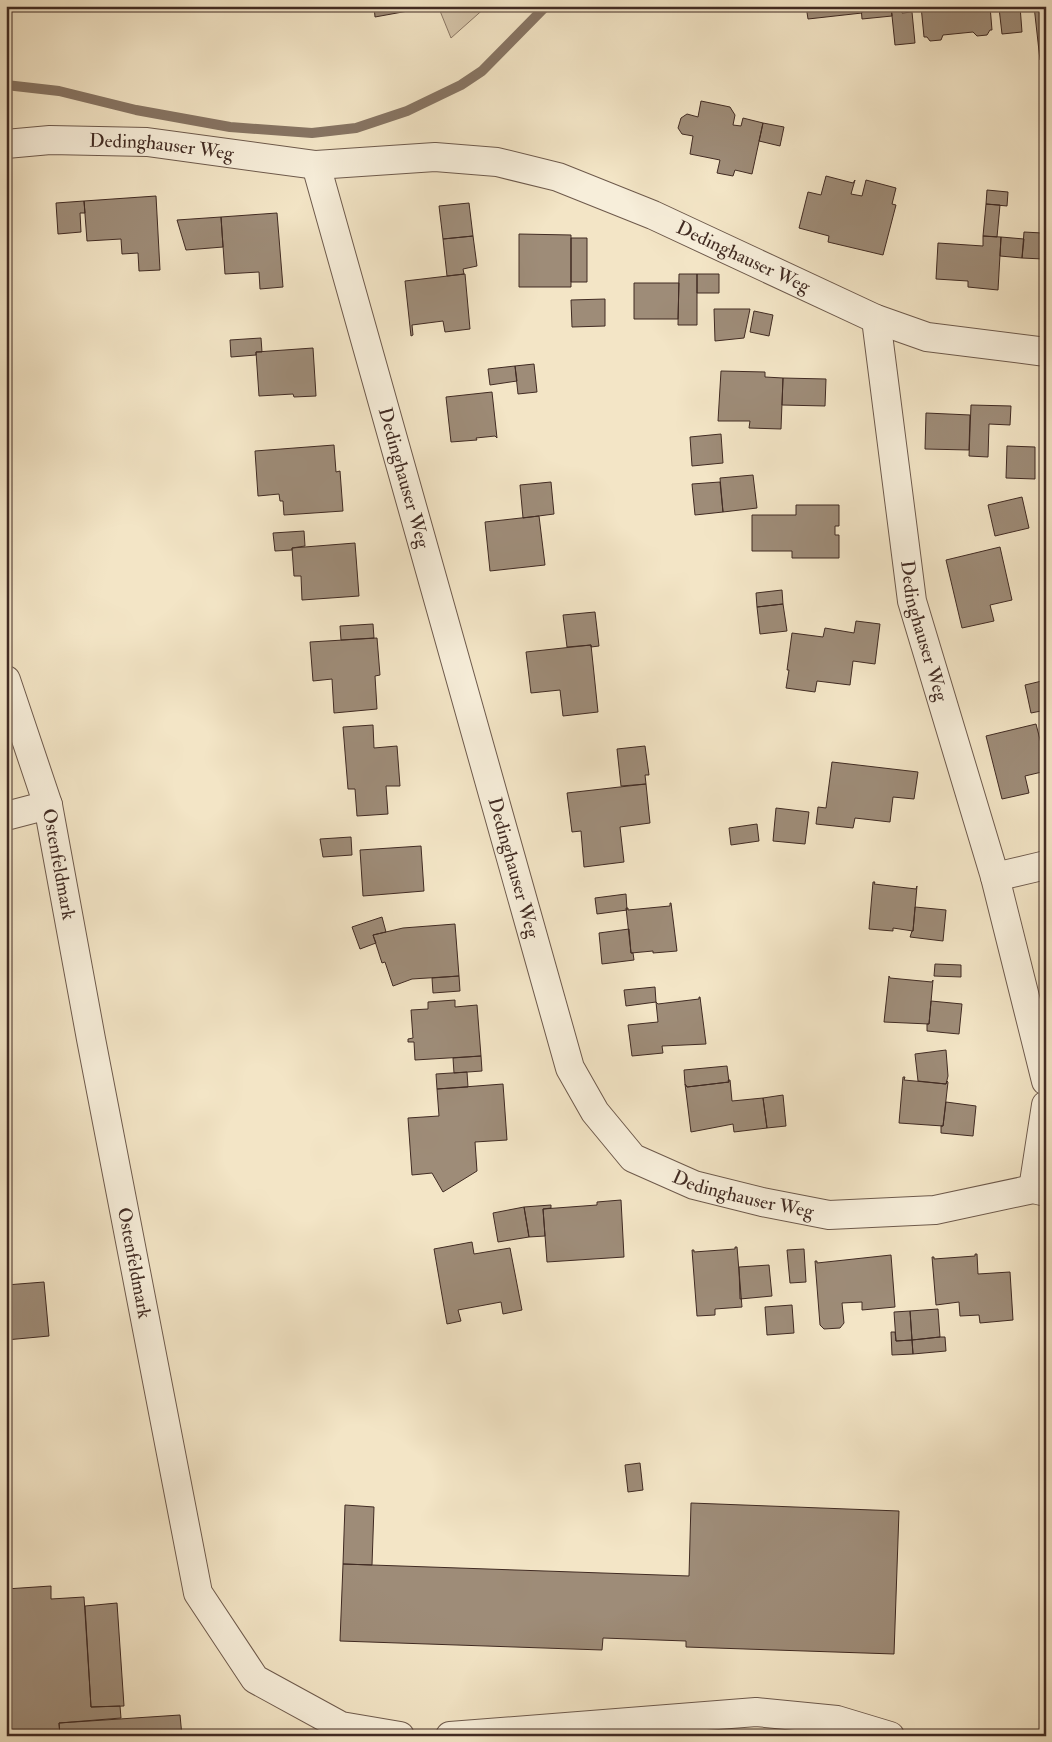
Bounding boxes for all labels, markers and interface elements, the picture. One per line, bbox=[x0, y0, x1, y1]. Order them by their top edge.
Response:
street label: Dedinghauser Weg bbox=[89, 129, 236, 166]
street label: Dedinghauser Weg bbox=[672, 216, 815, 299]
street label: Dedinghauser Weg bbox=[373, 405, 435, 552]
street label: Dedinghauser Weg bbox=[895, 559, 954, 705]
street label: Dedinghauser Weg bbox=[482, 795, 545, 941]
street label: Ostenfeldmark bbox=[37, 807, 81, 922]
street label: Dedinghauser Weg bbox=[668, 1165, 816, 1224]
street label: Ostenfeldmark bbox=[112, 1205, 157, 1321]

